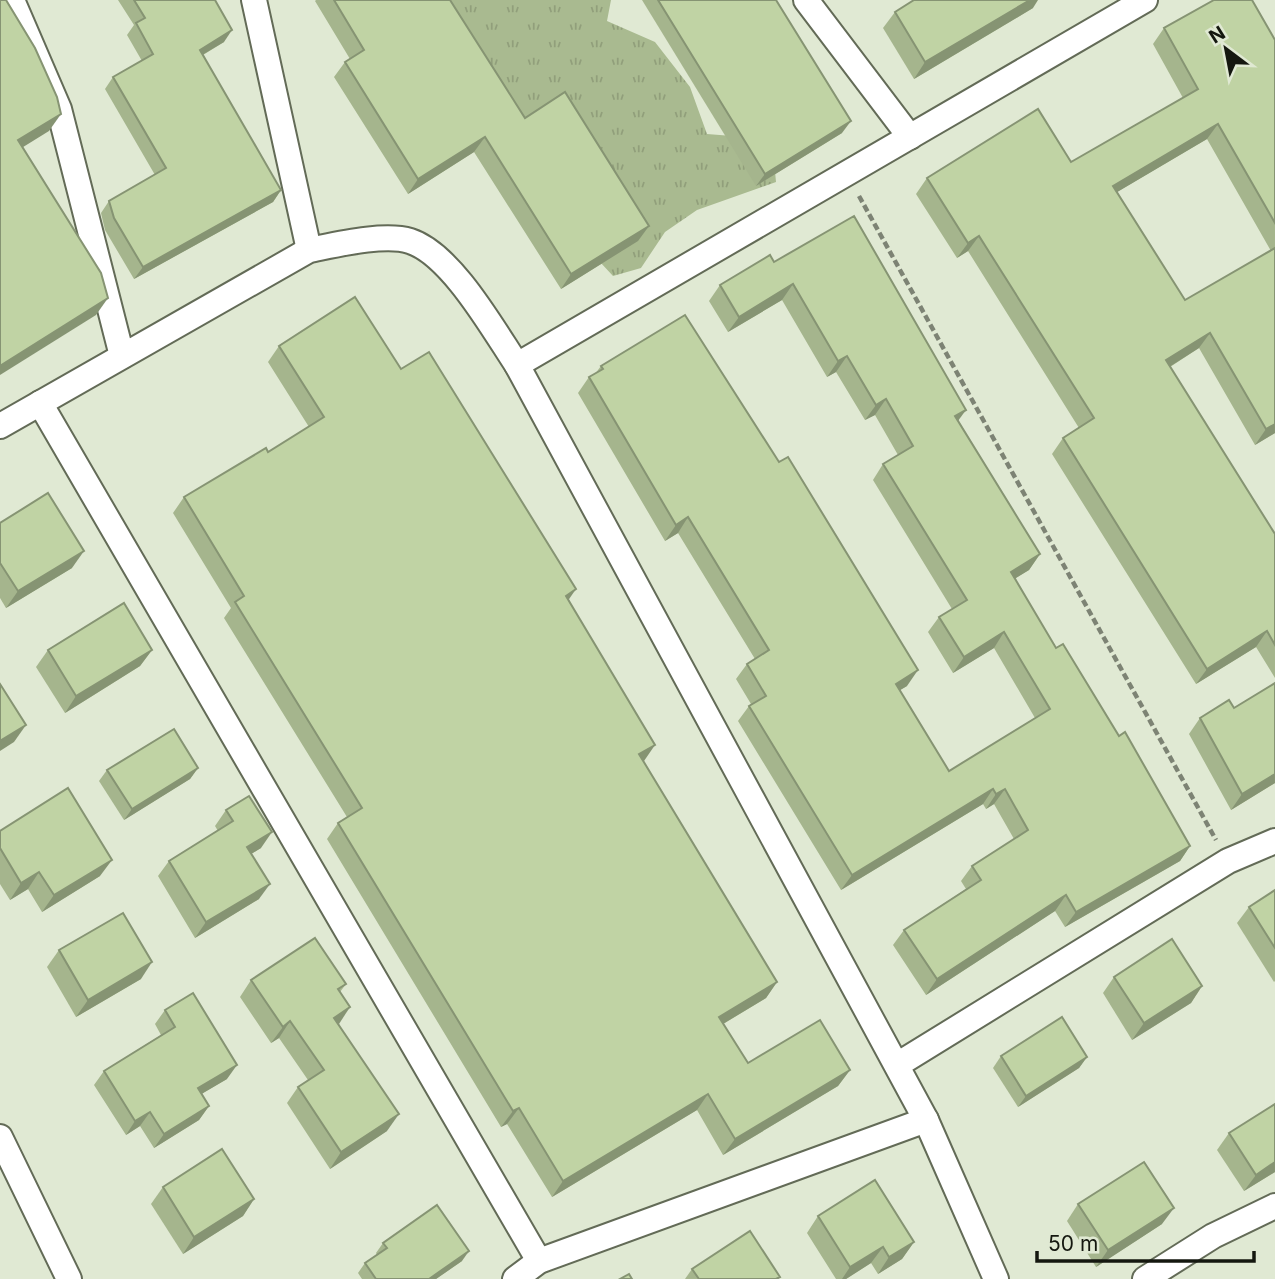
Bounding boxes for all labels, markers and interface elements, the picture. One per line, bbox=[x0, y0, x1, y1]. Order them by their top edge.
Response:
north arrow bbox=[1191, 14, 1261, 84]
text: N bbox=[1205, 21, 1229, 49]
scale bar bbox=[1037, 1220, 1254, 1264]
text: 50 m bbox=[1048, 1231, 1098, 1256]

